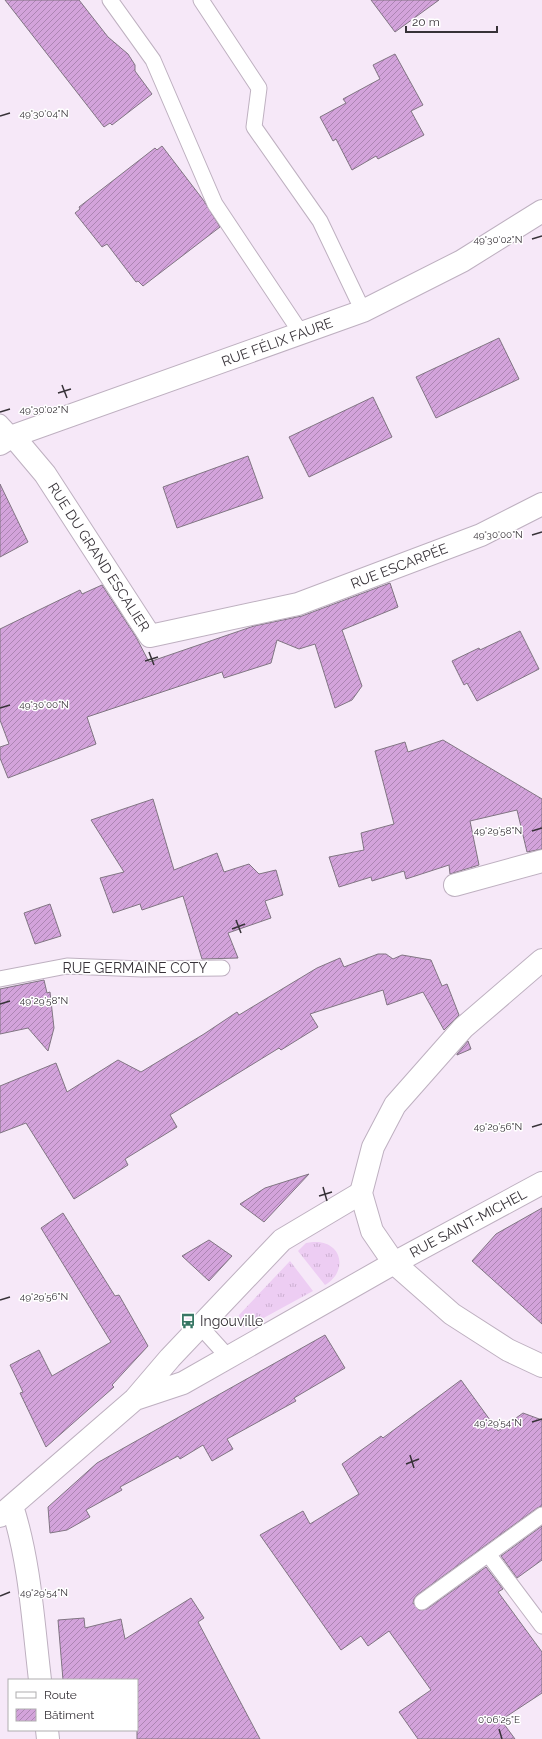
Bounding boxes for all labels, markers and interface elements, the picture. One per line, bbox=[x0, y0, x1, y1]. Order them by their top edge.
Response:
scale bar bbox=[406, 8, 497, 34]
text: 20 m bbox=[412, 15, 440, 29]
text: 49°30'04"N bbox=[20, 108, 68, 119]
text: 49°30'02"N bbox=[474, 234, 522, 245]
street label: RUE FÉLIX FAURE bbox=[219, 314, 335, 370]
text: 49°30'02"N bbox=[20, 404, 68, 415]
street label: RUE DU GRAND ESCALIER bbox=[45, 480, 153, 634]
text: 49°30'00"N bbox=[473, 529, 523, 540]
street label: RUE ESCARPÉE bbox=[348, 539, 450, 592]
text: 49°30'00"N bbox=[19, 699, 69, 710]
text: 49°29'58"N bbox=[474, 825, 522, 836]
street label: RUE GERMAINE COTY bbox=[63, 960, 207, 976]
text: 49°29'58"N bbox=[20, 995, 68, 1006]
text: 49°29'56"N bbox=[474, 1121, 522, 1132]
street label: RUE SAINT-MICHEL bbox=[407, 1185, 529, 1261]
text: 49°29'56"N bbox=[20, 1291, 68, 1302]
bus stop icon: Ingouville bbox=[179, 1312, 197, 1330]
place label: Ingouville bbox=[200, 1313, 263, 1329]
text: 49°29'54"N bbox=[474, 1417, 522, 1428]
text: 49°29'54"N bbox=[20, 1587, 68, 1598]
legend bbox=[8, 1679, 138, 1731]
text: Route bbox=[44, 1688, 77, 1702]
text: Bâtiment bbox=[44, 1708, 94, 1722]
text: 0°06'25"E bbox=[478, 1714, 520, 1725]

